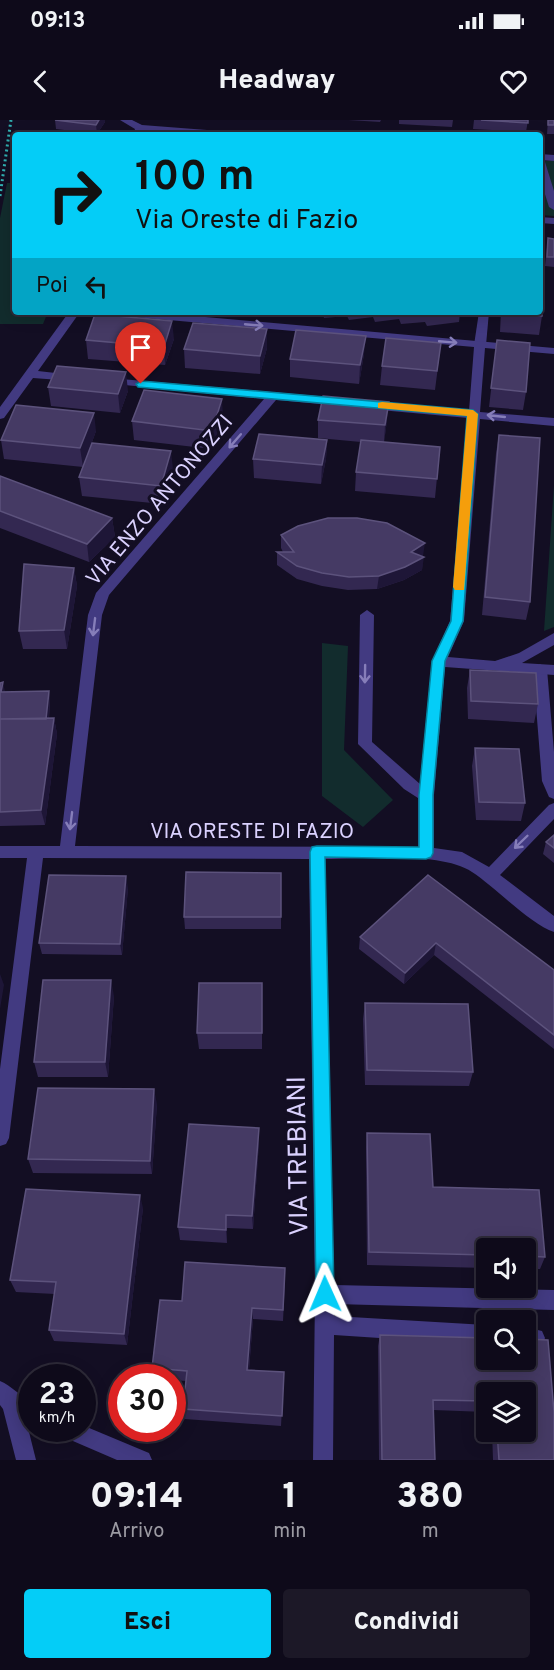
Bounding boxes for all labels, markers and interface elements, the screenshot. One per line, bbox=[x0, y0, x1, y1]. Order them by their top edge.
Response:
text: 09:13 bbox=[30, 8, 85, 35]
text: Headway bbox=[219, 64, 335, 98]
icon: back bbox=[24, 65, 57, 98]
icon: heart bbox=[497, 65, 530, 98]
text: 100 m bbox=[135, 152, 254, 205]
icon: right bbox=[36, 156, 114, 234]
text: Via Oreste di Fazio bbox=[135, 204, 358, 238]
icon: left bbox=[80, 270, 113, 303]
text: Poi bbox=[36, 273, 68, 300]
one-way arrow bbox=[243, 320, 263, 331]
pin bbox=[115, 322, 166, 384]
icon: arrive bbox=[124, 331, 157, 364]
one-way arrow bbox=[438, 337, 457, 348]
street label: VIA ENZO ANTONOZZI bbox=[81, 410, 240, 592]
one-way arrow bbox=[486, 410, 506, 421]
one-way arrow bbox=[228, 433, 242, 448]
one-way arrow bbox=[88, 616, 99, 636]
one-way arrow bbox=[359, 663, 371, 683]
one-way arrow bbox=[65, 810, 76, 830]
street label: VIA ORESTE DI FAZIO bbox=[150, 819, 354, 846]
one-way arrow bbox=[513, 835, 528, 849]
street label: VIA TREBIANI bbox=[282, 1076, 317, 1236]
map controls bbox=[476, 1238, 536, 1442]
button: sound bbox=[476, 1238, 536, 1298]
position arrow bbox=[293, 1262, 357, 1326]
button: search bbox=[476, 1310, 536, 1370]
speed limit sign: 30 bbox=[108, 1364, 186, 1442]
text: 23 bbox=[39, 1377, 75, 1414]
button: layers bbox=[476, 1382, 536, 1442]
text: km/h bbox=[39, 1409, 75, 1428]
text: 09:14 bbox=[90, 1475, 183, 1521]
text: 1 bbox=[283, 1475, 297, 1521]
text: 380 bbox=[396, 1475, 464, 1521]
text: Arrivo bbox=[109, 1519, 164, 1545]
text: min bbox=[273, 1519, 307, 1545]
text: m bbox=[422, 1519, 439, 1545]
button: Esci bbox=[24, 1589, 271, 1658]
button: Condividi bbox=[283, 1589, 530, 1658]

